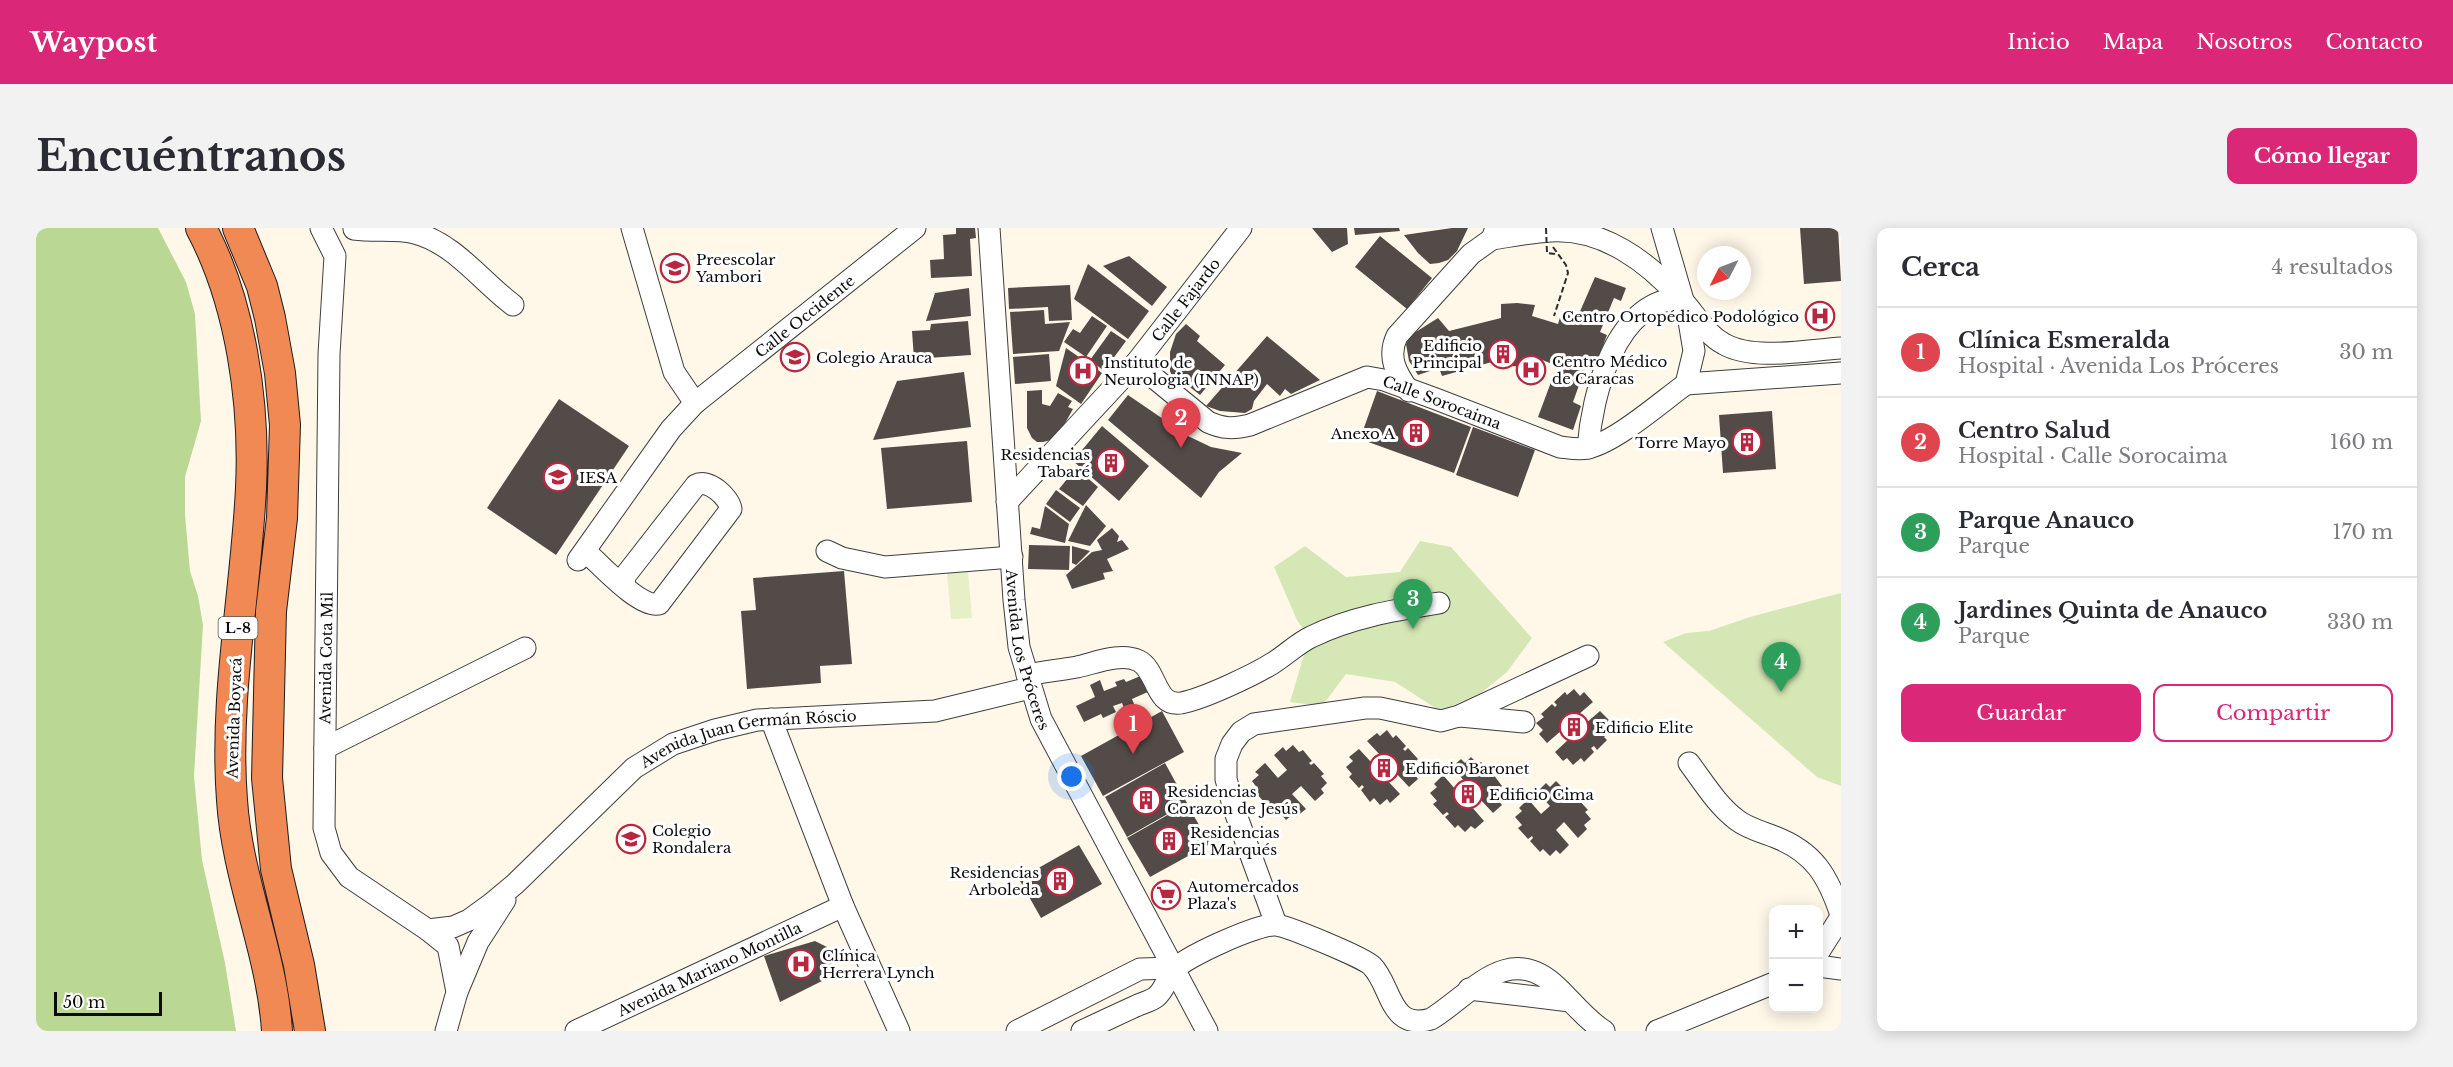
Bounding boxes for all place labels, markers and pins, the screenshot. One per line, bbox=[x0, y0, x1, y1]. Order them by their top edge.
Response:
place label: Preescolar Yambori bbox=[695, 250, 776, 286]
school or university icon: Preescolar Yambori bbox=[659, 252, 691, 284]
hospital icon: Centro Ortopédico Podológico bbox=[1804, 300, 1836, 332]
place label: Centro Ortopédico Podológico bbox=[1562, 307, 1799, 326]
place label: Edificio Principal bbox=[1413, 336, 1482, 372]
building icon: Edificio Principal bbox=[1487, 338, 1519, 370]
school or university icon: Colegio Arauca bbox=[779, 341, 811, 373]
place label: Colegio Arauca bbox=[816, 348, 933, 367]
place label: Centro Médico de Caracas bbox=[1552, 352, 1668, 388]
place label: Instituto de Neurologia (INNAP) bbox=[1104, 353, 1259, 389]
hospital icon: Centro Médico de Caracas bbox=[1515, 354, 1547, 386]
hospital icon: Instituto de Neurologia (INNAP) bbox=[1067, 355, 1099, 387]
pin: 2 bbox=[1162, 398, 1200, 448]
building icon: Anexo A bbox=[1400, 417, 1432, 449]
place label: Anexo A bbox=[1330, 424, 1395, 443]
building icon: Torre Mayo bbox=[1731, 426, 1763, 458]
place label: Torre Mayo bbox=[1635, 433, 1726, 452]
place label: Residencias Tabaré bbox=[1000, 445, 1090, 481]
building icon: Residencias Tabaré bbox=[1095, 447, 1127, 479]
school or university icon: IESA bbox=[542, 461, 574, 493]
place label: IESA bbox=[579, 468, 618, 487]
pin: 3 bbox=[1394, 580, 1432, 629]
pin: 4 bbox=[1762, 642, 1800, 692]
pin: 1 bbox=[1114, 704, 1152, 754]
building icon: Edificio Elite bbox=[1558, 711, 1590, 743]
place label: Edificio Elite bbox=[1595, 718, 1693, 737]
building icon: Edificio Baronet bbox=[1368, 752, 1400, 784]
place label: Edificio Baronet bbox=[1405, 759, 1530, 778]
building icon: Edificio Cima bbox=[1452, 778, 1484, 810]
place label: Residencias Corazon de Jesús bbox=[1167, 782, 1298, 818]
building icon: Residencias Corazon de Jesús bbox=[1130, 784, 1162, 816]
place label: Edificio Cima bbox=[1489, 785, 1594, 804]
place label: Colegio Rondalera bbox=[652, 821, 732, 857]
school or university icon: Colegio Rondalera bbox=[615, 823, 647, 855]
place label: Residencias El Marqués bbox=[1190, 823, 1280, 859]
building icon: Residencias El Marqués bbox=[1153, 825, 1185, 857]
place label: Residencias Arboleda bbox=[949, 863, 1040, 899]
building icon: Residencias Arboleda bbox=[1044, 865, 1076, 897]
place label: Automercados Plaza's bbox=[1186, 877, 1299, 913]
supermarket icon: Automercados Plaza's bbox=[1150, 879, 1182, 911]
place label: Clínica Herrera Lynch bbox=[822, 946, 935, 982]
hospital icon: Clínica Herrera Lynch bbox=[785, 948, 817, 980]

